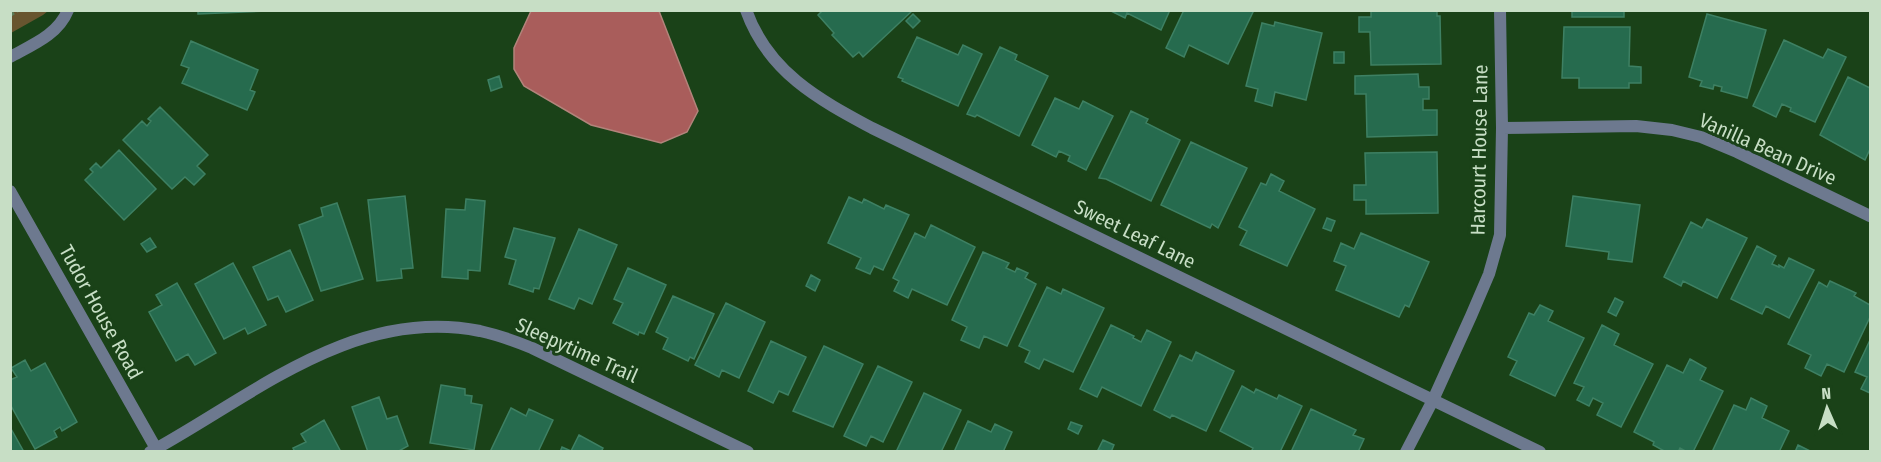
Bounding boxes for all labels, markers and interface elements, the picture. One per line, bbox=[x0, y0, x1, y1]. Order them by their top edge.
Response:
street label: Harcourt House Lane bbox=[1466, 64, 1492, 236]
street label: Vanilla Bean Drive bbox=[1696, 108, 1840, 190]
street label: Sweet Leaf Lane bbox=[1071, 194, 1199, 274]
street label: Tudor House Road bbox=[54, 241, 148, 383]
street label: Sleepytime Trail bbox=[512, 312, 642, 388]
north arrow bbox=[1797, 378, 1857, 438]
text: N bbox=[1821, 384, 1832, 403]

